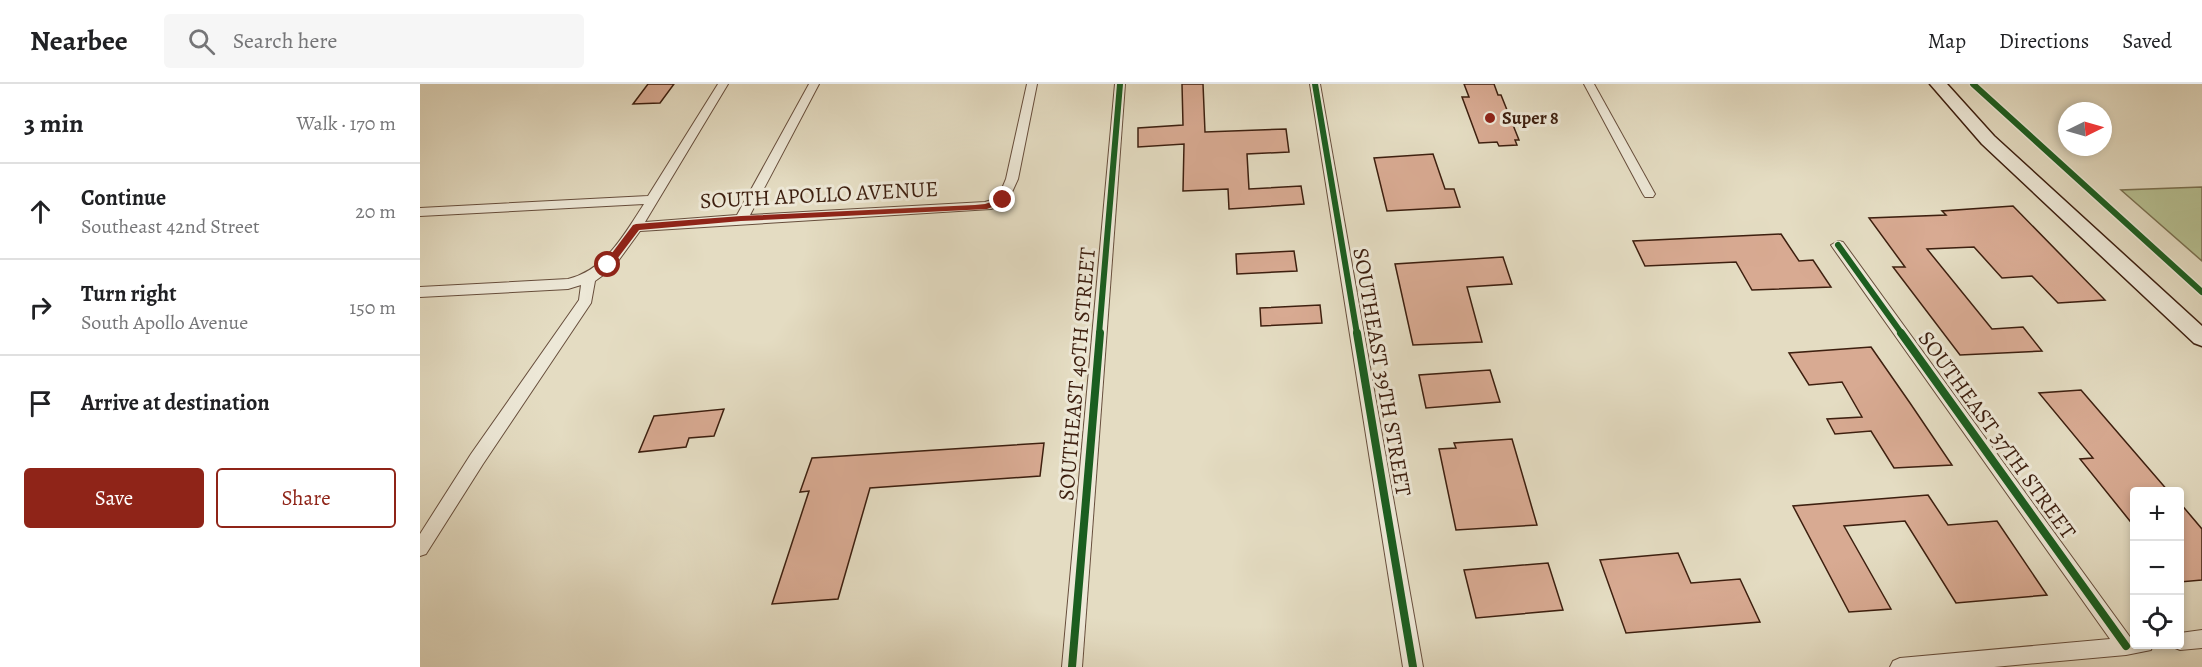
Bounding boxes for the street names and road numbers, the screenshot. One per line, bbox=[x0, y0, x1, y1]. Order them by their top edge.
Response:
street label: SOUTH APOLLO AVENUE bbox=[699, 174, 939, 216]
street label: SOUTHEAST 40TH STREET bbox=[1051, 246, 1103, 502]
street label: SOUTHEAST 39TH STREET bbox=[1345, 246, 1419, 498]
street label: SOUTHEAST 37TH STREET bbox=[1911, 325, 2083, 545]

